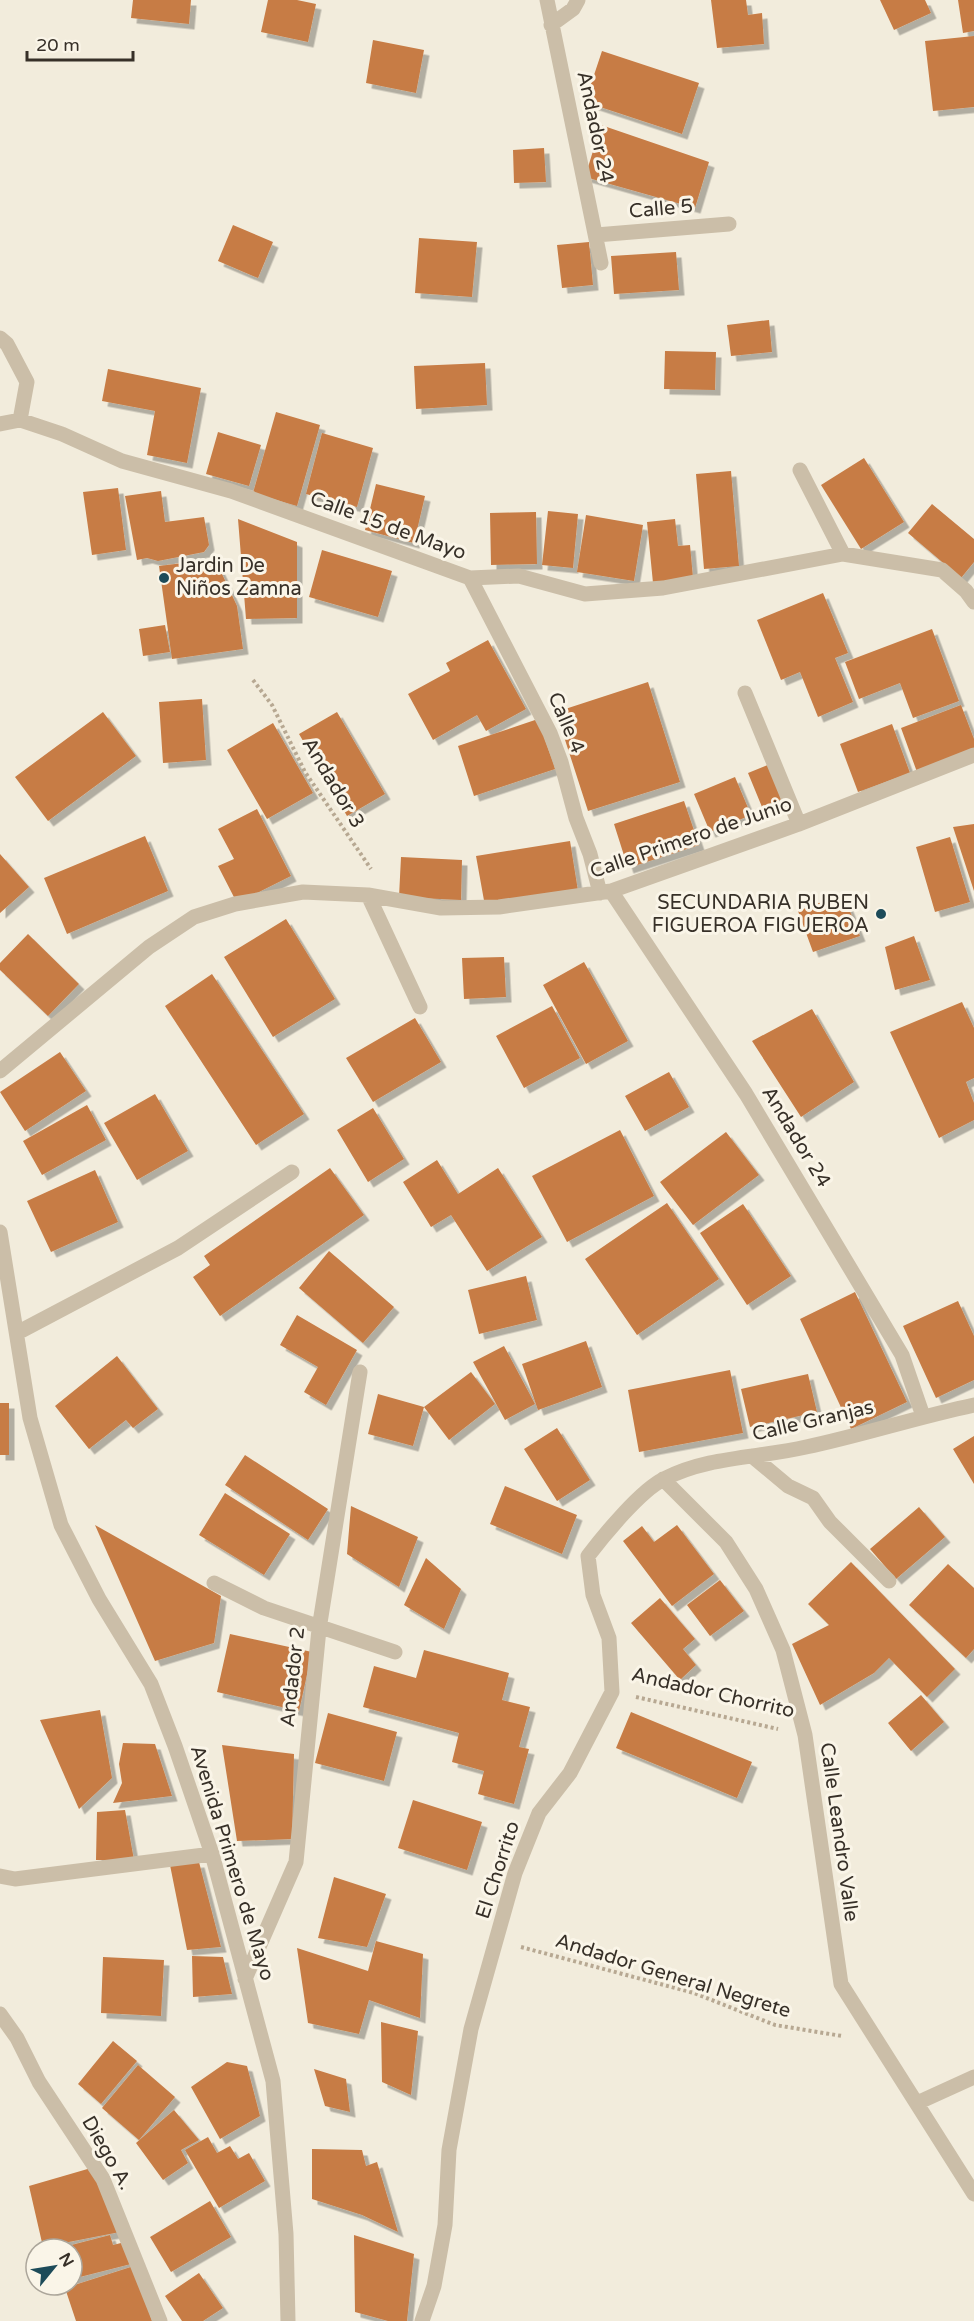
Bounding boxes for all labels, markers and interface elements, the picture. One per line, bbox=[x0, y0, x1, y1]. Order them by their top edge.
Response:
scale bar bbox=[27, 24, 134, 62]
text: 20 m bbox=[36, 34, 80, 56]
street label: Andador 24 bbox=[571, 69, 619, 185]
street label: Calle 5 bbox=[628, 194, 694, 224]
street label: Calle 15 de Mayo bbox=[307, 487, 469, 565]
place label: Jardin De Niños Zamna bbox=[176, 554, 302, 601]
marker: Jardin De Niños Zamna bbox=[157, 571, 171, 585]
street label: Calle 4 bbox=[542, 689, 590, 757]
street label: Andador 3 bbox=[297, 734, 369, 832]
street label: Calle Primero de Junio bbox=[587, 792, 795, 884]
place label: SECUNDARIA RUBEN FIGUEROA FIGUEROA bbox=[652, 891, 869, 938]
marker: SECUNDARIA RUBEN FIGUEROA FIGUEROA bbox=[874, 907, 888, 921]
street label: Andador 24 bbox=[756, 1082, 836, 1192]
street label: Calle Granjas bbox=[750, 1395, 876, 1447]
street label: Andador 2 bbox=[276, 1625, 310, 1729]
street label: Andador Chorrito bbox=[629, 1663, 797, 1723]
street label: Calle Leandro Valle bbox=[815, 1741, 863, 1923]
street label: Avenida Primero de Mayo bbox=[185, 1742, 279, 1984]
street label: El Chorrito bbox=[471, 1818, 525, 1922]
street label: Andador General Negrete bbox=[552, 1929, 794, 2023]
street label: Diego A. bbox=[76, 2112, 138, 2194]
north arrow bbox=[24, 2237, 84, 2297]
text: N bbox=[54, 2249, 78, 2271]

